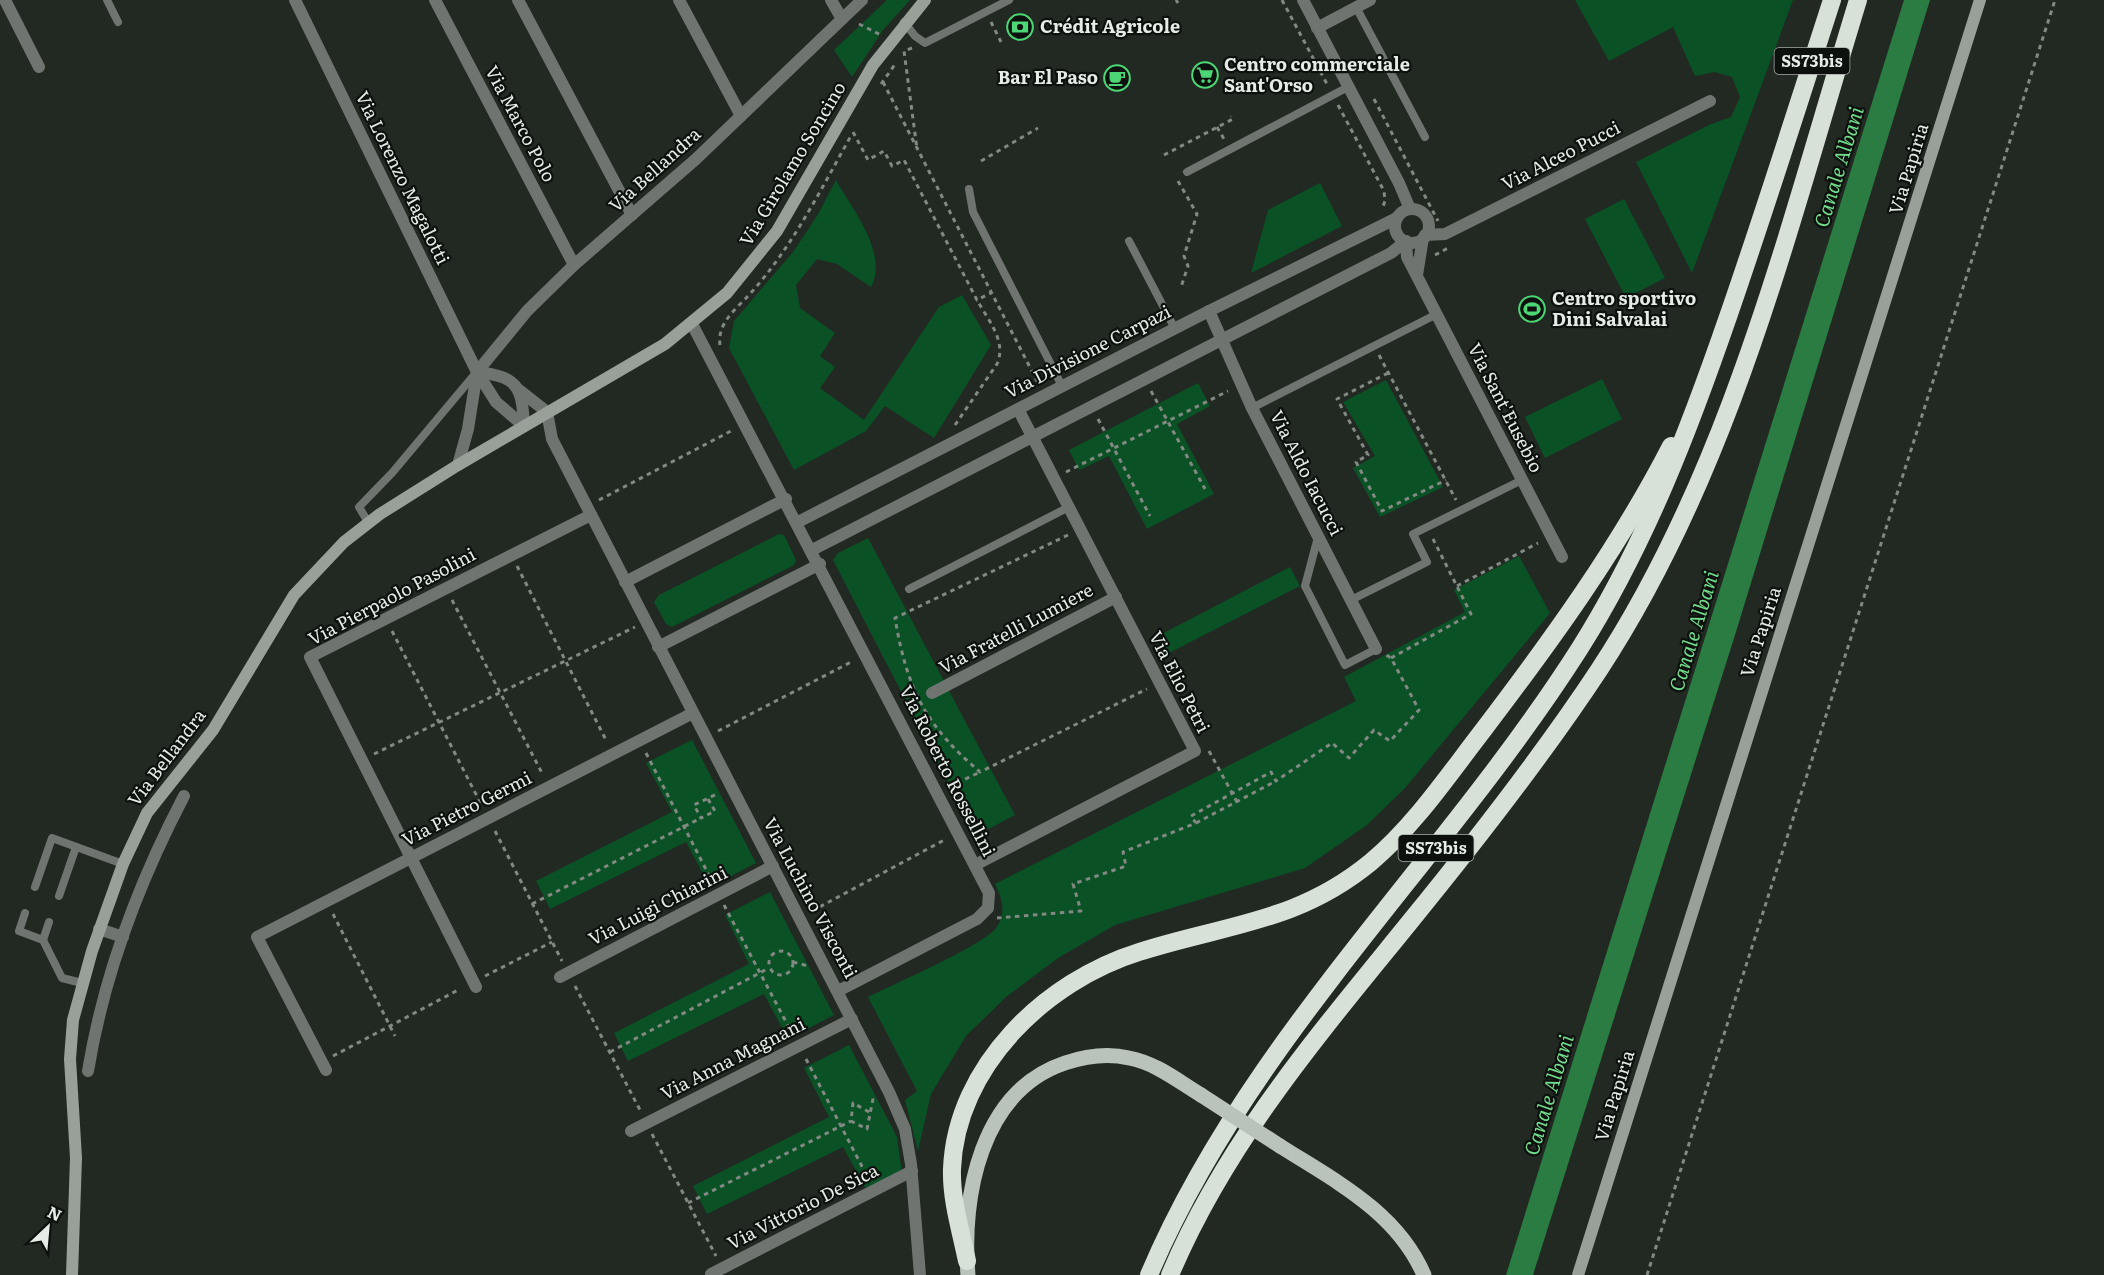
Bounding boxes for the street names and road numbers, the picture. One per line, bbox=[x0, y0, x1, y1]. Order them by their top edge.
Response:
road number: SS73bis bbox=[1774, 48, 1850, 74]
street label: Via Marco Polo bbox=[479, 60, 563, 186]
street label: Via Girolamo Soncino bbox=[732, 76, 852, 251]
street label: Via Lorenzo Magalotti bbox=[350, 86, 457, 269]
street label: Via Alceo Pucci bbox=[1496, 113, 1624, 196]
street label: Via Papiria bbox=[1881, 119, 1934, 217]
street label: Via Bellandra bbox=[602, 120, 706, 218]
street label: Via Divisione Carpazi bbox=[999, 297, 1175, 404]
street label: Via Sant'Eusebio bbox=[1462, 338, 1551, 477]
street label: Via Aldo Iacucci bbox=[1264, 405, 1351, 540]
street label: Via Pierpaolo Pasolini bbox=[303, 540, 480, 651]
street label: Via Fratelli Lumiere bbox=[933, 576, 1097, 680]
street label: Via Papiria bbox=[1732, 582, 1787, 680]
street label: Via Elio Petri bbox=[1143, 626, 1218, 737]
street label: Via Roberto Rossellini bbox=[893, 680, 1003, 861]
street label: Via Bellandra bbox=[120, 702, 212, 811]
street label: Via Pietro Germi bbox=[397, 763, 536, 852]
street label: Via Luchino Visconti bbox=[757, 812, 865, 982]
road number: SS73bis bbox=[1398, 835, 1474, 861]
street label: Via Luigi Chiarini bbox=[583, 858, 731, 951]
street label: Via Anna Magnani bbox=[655, 1010, 809, 1106]
street label: Via Papiria bbox=[1587, 1046, 1640, 1144]
street label: Via Vittorio De Sica bbox=[722, 1156, 883, 1255]

